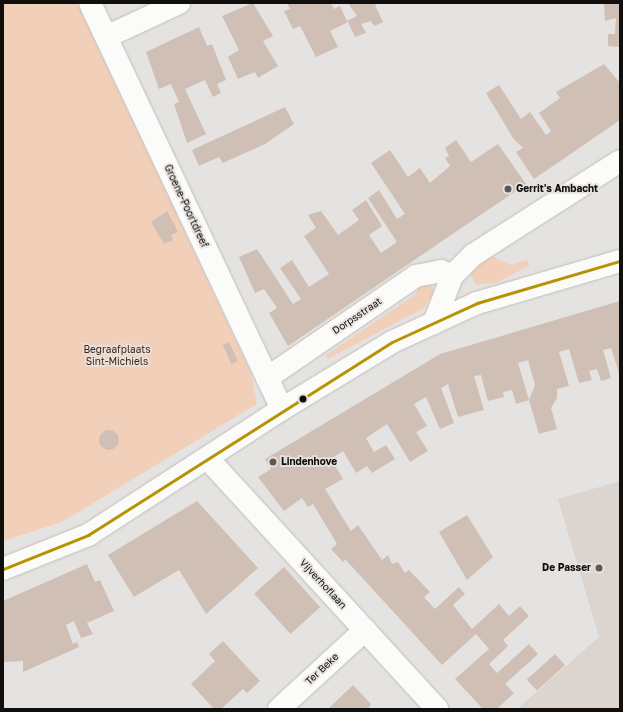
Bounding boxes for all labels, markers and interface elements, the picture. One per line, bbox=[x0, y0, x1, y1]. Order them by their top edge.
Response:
street label: Groene-Poortdreef bbox=[162, 163, 210, 249]
place label: Gerrit's Ambacht bbox=[516, 183, 598, 195]
marker: Gerrit's Ambacht bbox=[503, 184, 513, 194]
street label: Dorpsstraat bbox=[330, 295, 384, 337]
park label: Begraafplaats Sint-Michiels bbox=[83, 343, 151, 366]
unlabelled marker bbox=[298, 394, 308, 404]
place label: Lindenhove bbox=[281, 456, 337, 468]
marker: Lindenhove bbox=[268, 457, 278, 467]
street label: Vijverhoflaan bbox=[297, 557, 349, 611]
place label: De Passer bbox=[542, 562, 591, 574]
marker: De Passer bbox=[594, 563, 604, 573]
street label: Ter Beke bbox=[303, 651, 341, 687]

